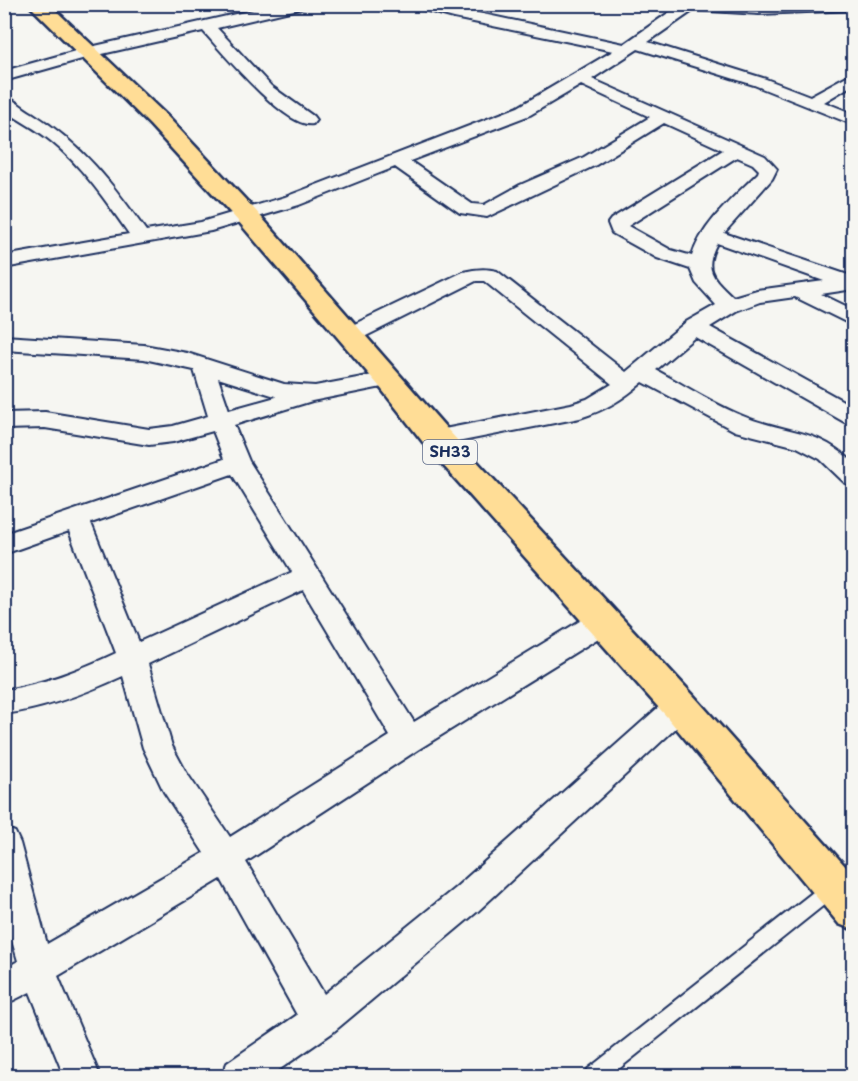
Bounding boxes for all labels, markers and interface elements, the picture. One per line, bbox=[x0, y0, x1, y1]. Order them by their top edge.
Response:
road number: SH33 bbox=[423, 440, 477, 464]

